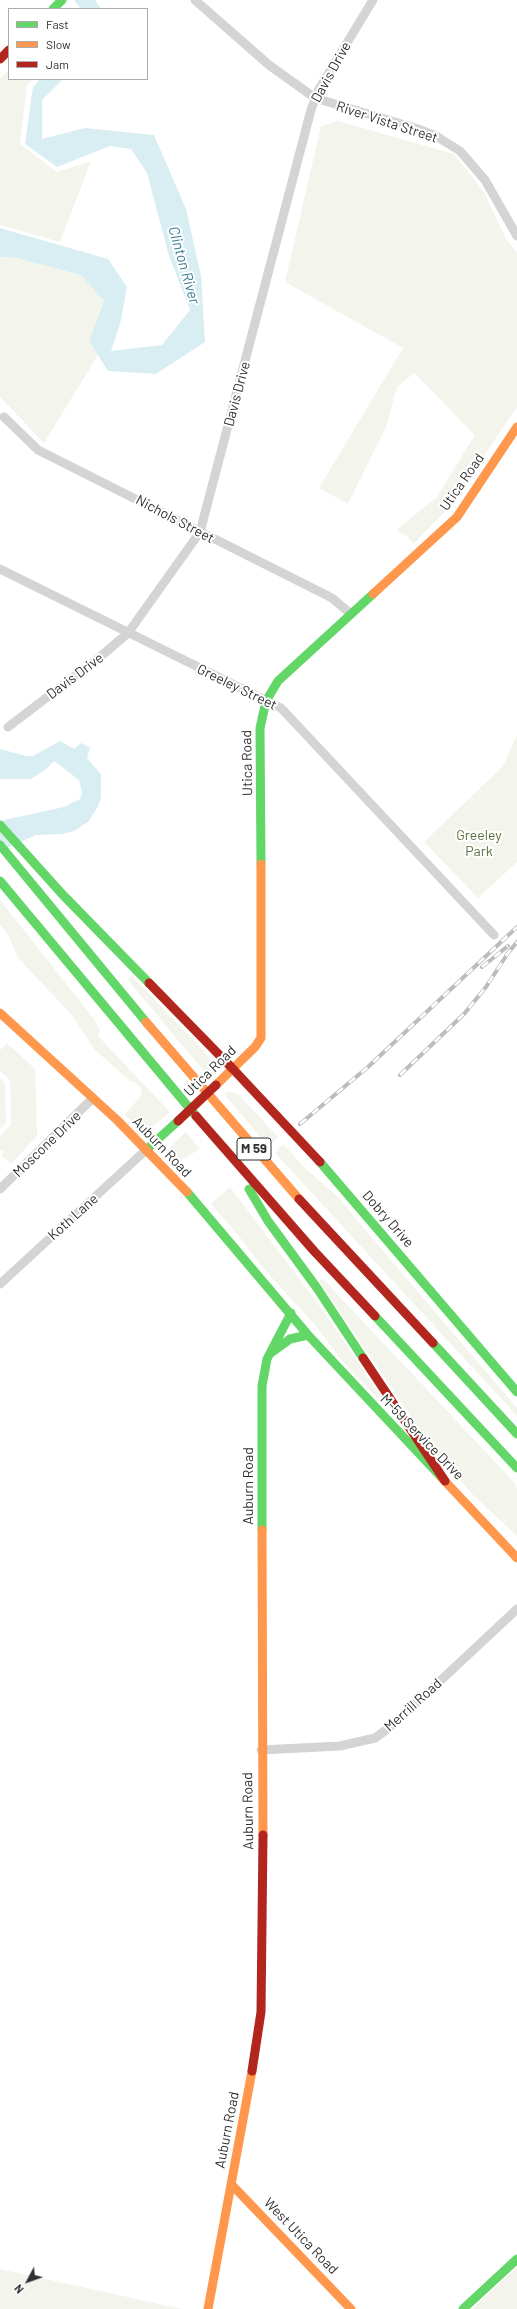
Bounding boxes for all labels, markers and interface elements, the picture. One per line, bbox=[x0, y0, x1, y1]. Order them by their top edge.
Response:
legend bbox=[8, 8, 148, 80]
text: Fast bbox=[46, 17, 69, 31]
text: Slow bbox=[46, 37, 71, 51]
street label: Davis Drive bbox=[308, 39, 354, 105]
text: Jam bbox=[46, 57, 69, 71]
street label: River Vista Street bbox=[334, 98, 440, 146]
water label: Clinton River bbox=[164, 224, 204, 306]
street label: Davis Drive bbox=[220, 360, 254, 428]
street label: Utica Road bbox=[436, 450, 488, 514]
street label: Nichols Street bbox=[133, 491, 217, 547]
street label: Davis Drive bbox=[43, 649, 107, 703]
street label: Greeley Street bbox=[194, 660, 280, 714]
street label: Utica Road bbox=[238, 730, 256, 796]
park label: Greeley Park bbox=[456, 827, 502, 860]
street label: Utica Road bbox=[180, 1042, 240, 1100]
street label: Moscone Drive bbox=[9, 1107, 85, 1181]
street label: Auburn Road bbox=[129, 1113, 195, 1181]
road number: M 59 bbox=[237, 1138, 271, 1160]
street label: Dobry Drive bbox=[359, 1187, 417, 1251]
street label: Koth Lane bbox=[45, 1190, 101, 1244]
street label: M-59 Service Drive bbox=[377, 1391, 467, 1483]
street label: Auburn Road bbox=[240, 1447, 256, 1525]
street label: Merrill Road bbox=[381, 1675, 445, 1735]
street label: Auburn Road bbox=[239, 1772, 257, 1850]
street label: Auburn Road bbox=[211, 2090, 243, 2170]
street label: West Utica Road bbox=[260, 2194, 342, 2278]
north arrow bbox=[8, 2261, 48, 2301]
text: N bbox=[11, 2282, 26, 2296]

